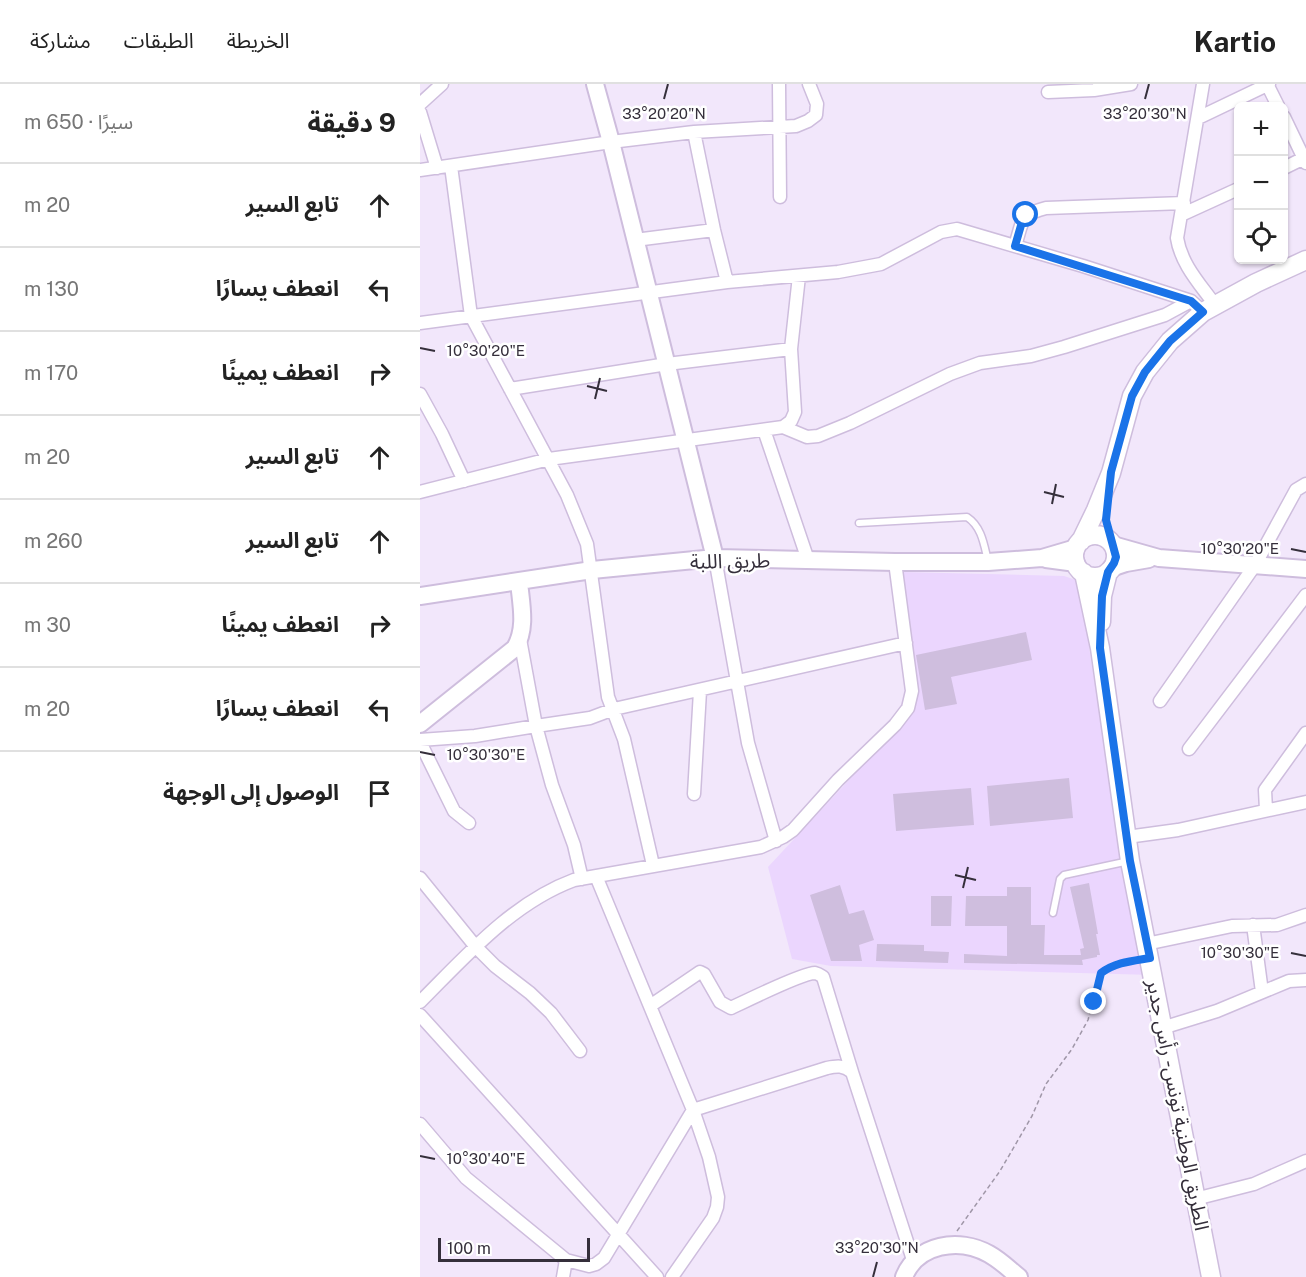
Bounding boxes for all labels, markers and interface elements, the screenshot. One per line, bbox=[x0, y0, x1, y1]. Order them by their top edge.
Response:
text: Kartio bbox=[1194, 25, 1276, 58]
text: مشاركة bbox=[30, 28, 91, 53]
text: الطبقات bbox=[124, 28, 194, 53]
text: الخريطة bbox=[227, 28, 290, 53]
map controls bbox=[1234, 102, 1288, 264]
button: + bbox=[1234, 102, 1288, 156]
text: 33°20'20"N bbox=[622, 105, 706, 122]
text: 33°20'30"N bbox=[1103, 105, 1187, 122]
text: 9 دقيقة bbox=[308, 107, 396, 138]
text: سيرًا · 650 m bbox=[24, 110, 133, 134]
button: − bbox=[1234, 156, 1288, 210]
icon: ahead bbox=[363, 189, 396, 222]
text: تابع السير bbox=[246, 191, 339, 217]
text: 20 m bbox=[24, 193, 70, 217]
route start bbox=[1012, 201, 1038, 227]
button: locate bbox=[1234, 210, 1288, 264]
icon: left bbox=[363, 273, 396, 306]
text: انعطف يسارًا bbox=[216, 275, 339, 301]
text: 130 m bbox=[24, 277, 79, 301]
text: 10°30'20"E bbox=[447, 342, 525, 359]
icon: right bbox=[363, 357, 396, 390]
text: انعطف يمينًا bbox=[222, 359, 339, 385]
text: 170 m bbox=[24, 361, 78, 385]
icon: ahead bbox=[363, 441, 396, 474]
text: تابع السير bbox=[246, 443, 339, 469]
text: 20 m bbox=[24, 445, 70, 469]
icon: ahead bbox=[363, 525, 396, 558]
text: تابع السير bbox=[246, 527, 339, 553]
text: 260 m bbox=[24, 529, 83, 553]
text: 10°30'20"E bbox=[1201, 540, 1279, 557]
street label: طريق اللبة bbox=[690, 548, 770, 575]
icon: right bbox=[363, 609, 396, 642]
text: انعطف يمينًا bbox=[222, 611, 339, 637]
text: 30 m bbox=[24, 613, 71, 637]
icon: left bbox=[363, 693, 396, 726]
text: انعطف يسارًا bbox=[216, 695, 339, 721]
text: 20 m bbox=[24, 697, 70, 721]
text: 10°30'30"E bbox=[447, 746, 525, 763]
icon: arrive bbox=[363, 777, 396, 810]
text: الوصول إلى الوجهة bbox=[163, 779, 339, 805]
text: 10°30'30"E bbox=[1201, 944, 1279, 961]
street label: الطريق الوطنية تونس - رأس جدير bbox=[1141, 976, 1214, 1233]
route end bbox=[1080, 988, 1106, 1014]
text: 10°30'40"E bbox=[447, 1150, 525, 1167]
scale bar bbox=[438, 1235, 590, 1262]
text: 100 m bbox=[447, 1239, 491, 1258]
text: 33°20'30"N bbox=[835, 1239, 919, 1256]

